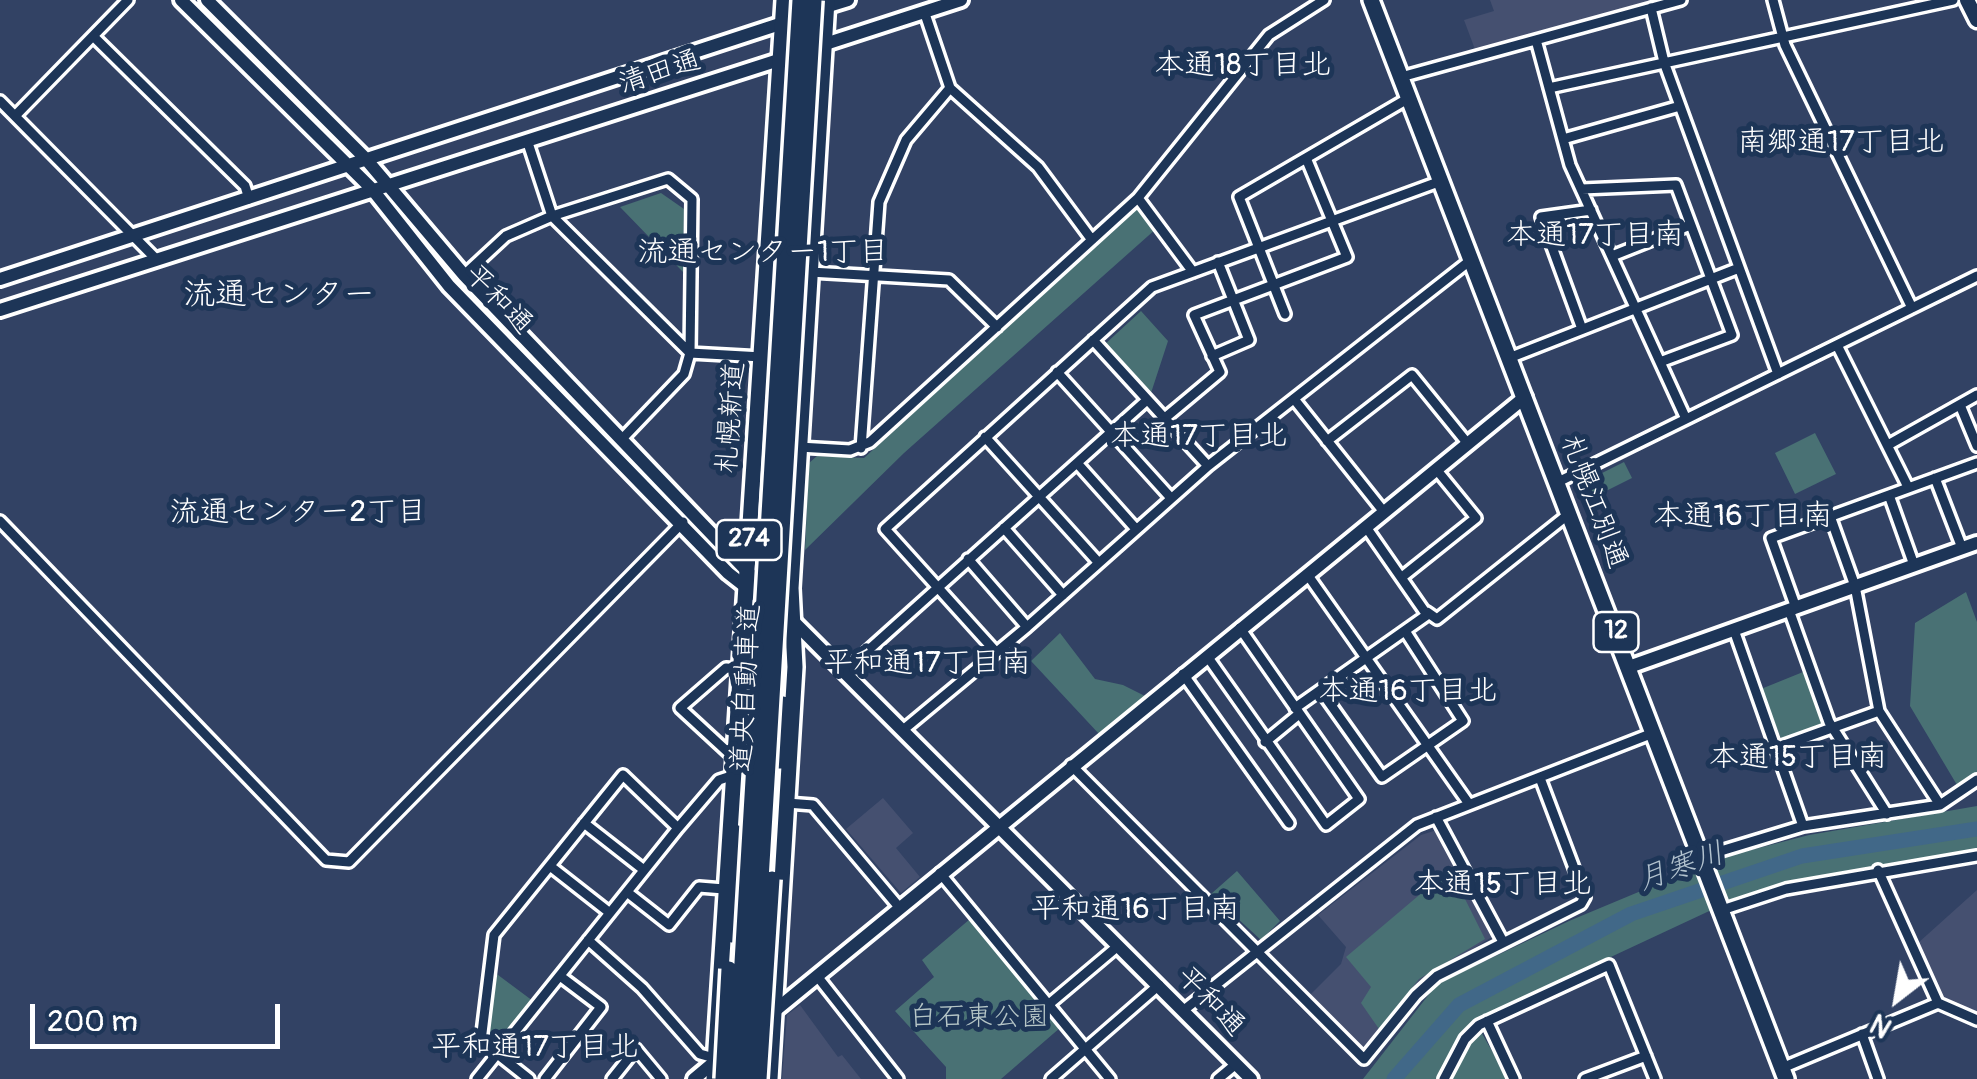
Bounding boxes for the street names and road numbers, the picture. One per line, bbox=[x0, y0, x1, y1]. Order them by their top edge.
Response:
street label: 清田通 bbox=[615, 44, 705, 102]
street label: 平和通 bbox=[457, 258, 539, 342]
street label: 札幌新道 bbox=[711, 361, 753, 475]
street label: 札幌江別通 bbox=[1552, 431, 1634, 573]
road number: 274 bbox=[716, 520, 782, 560]
street label: 道央自動車道 bbox=[726, 603, 768, 773]
road number: 12 bbox=[1594, 612, 1638, 652]
street label: 平和通 bbox=[1169, 960, 1251, 1044]

